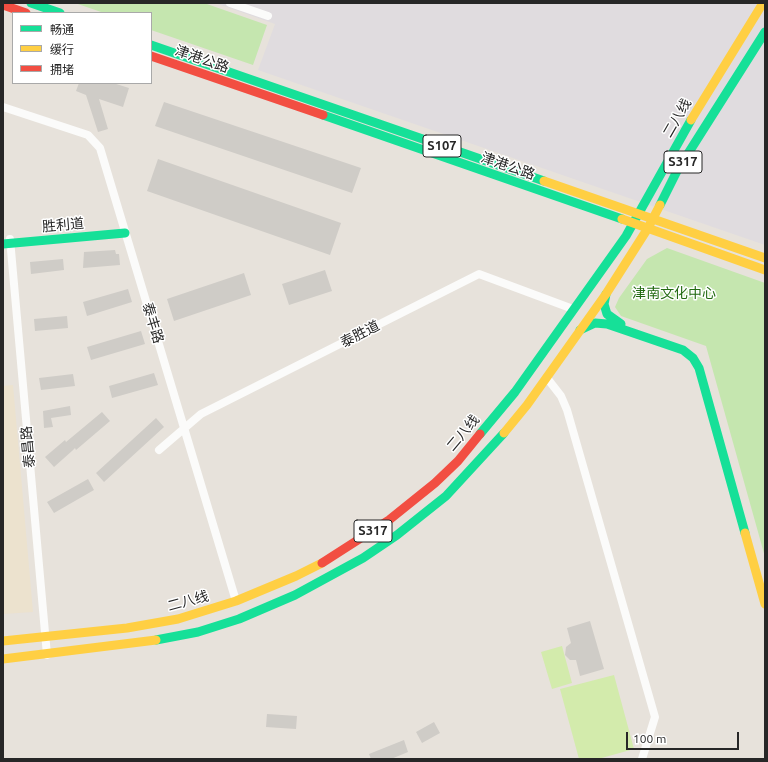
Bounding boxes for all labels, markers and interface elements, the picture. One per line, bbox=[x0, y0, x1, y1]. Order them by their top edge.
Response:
legend bbox=[12, 12, 152, 84]
text: 畅通 bbox=[50, 23, 74, 36]
street label: 津港公路 bbox=[173, 42, 231, 76]
text: 缓行 bbox=[50, 43, 74, 56]
text: 拥堵 bbox=[50, 63, 74, 76]
street label: 二八线 bbox=[659, 96, 695, 140]
road number: S107 bbox=[423, 135, 461, 157]
street label: 津港公路 bbox=[479, 149, 537, 183]
road number: S317 bbox=[664, 151, 702, 173]
street label: 胜利道 bbox=[41, 215, 85, 235]
park label: 津南文化中心 bbox=[632, 285, 716, 301]
street label: 泰丰路 bbox=[139, 300, 167, 346]
street label: 泰胜道 bbox=[337, 317, 383, 351]
street label: 二八线 bbox=[443, 412, 483, 454]
street label: 泰昌路 bbox=[18, 425, 38, 469]
road number: S317 bbox=[354, 520, 392, 542]
street label: 二八线 bbox=[166, 587, 210, 615]
scale bar bbox=[628, 724, 741, 750]
text: 100 m bbox=[633, 732, 666, 745]

